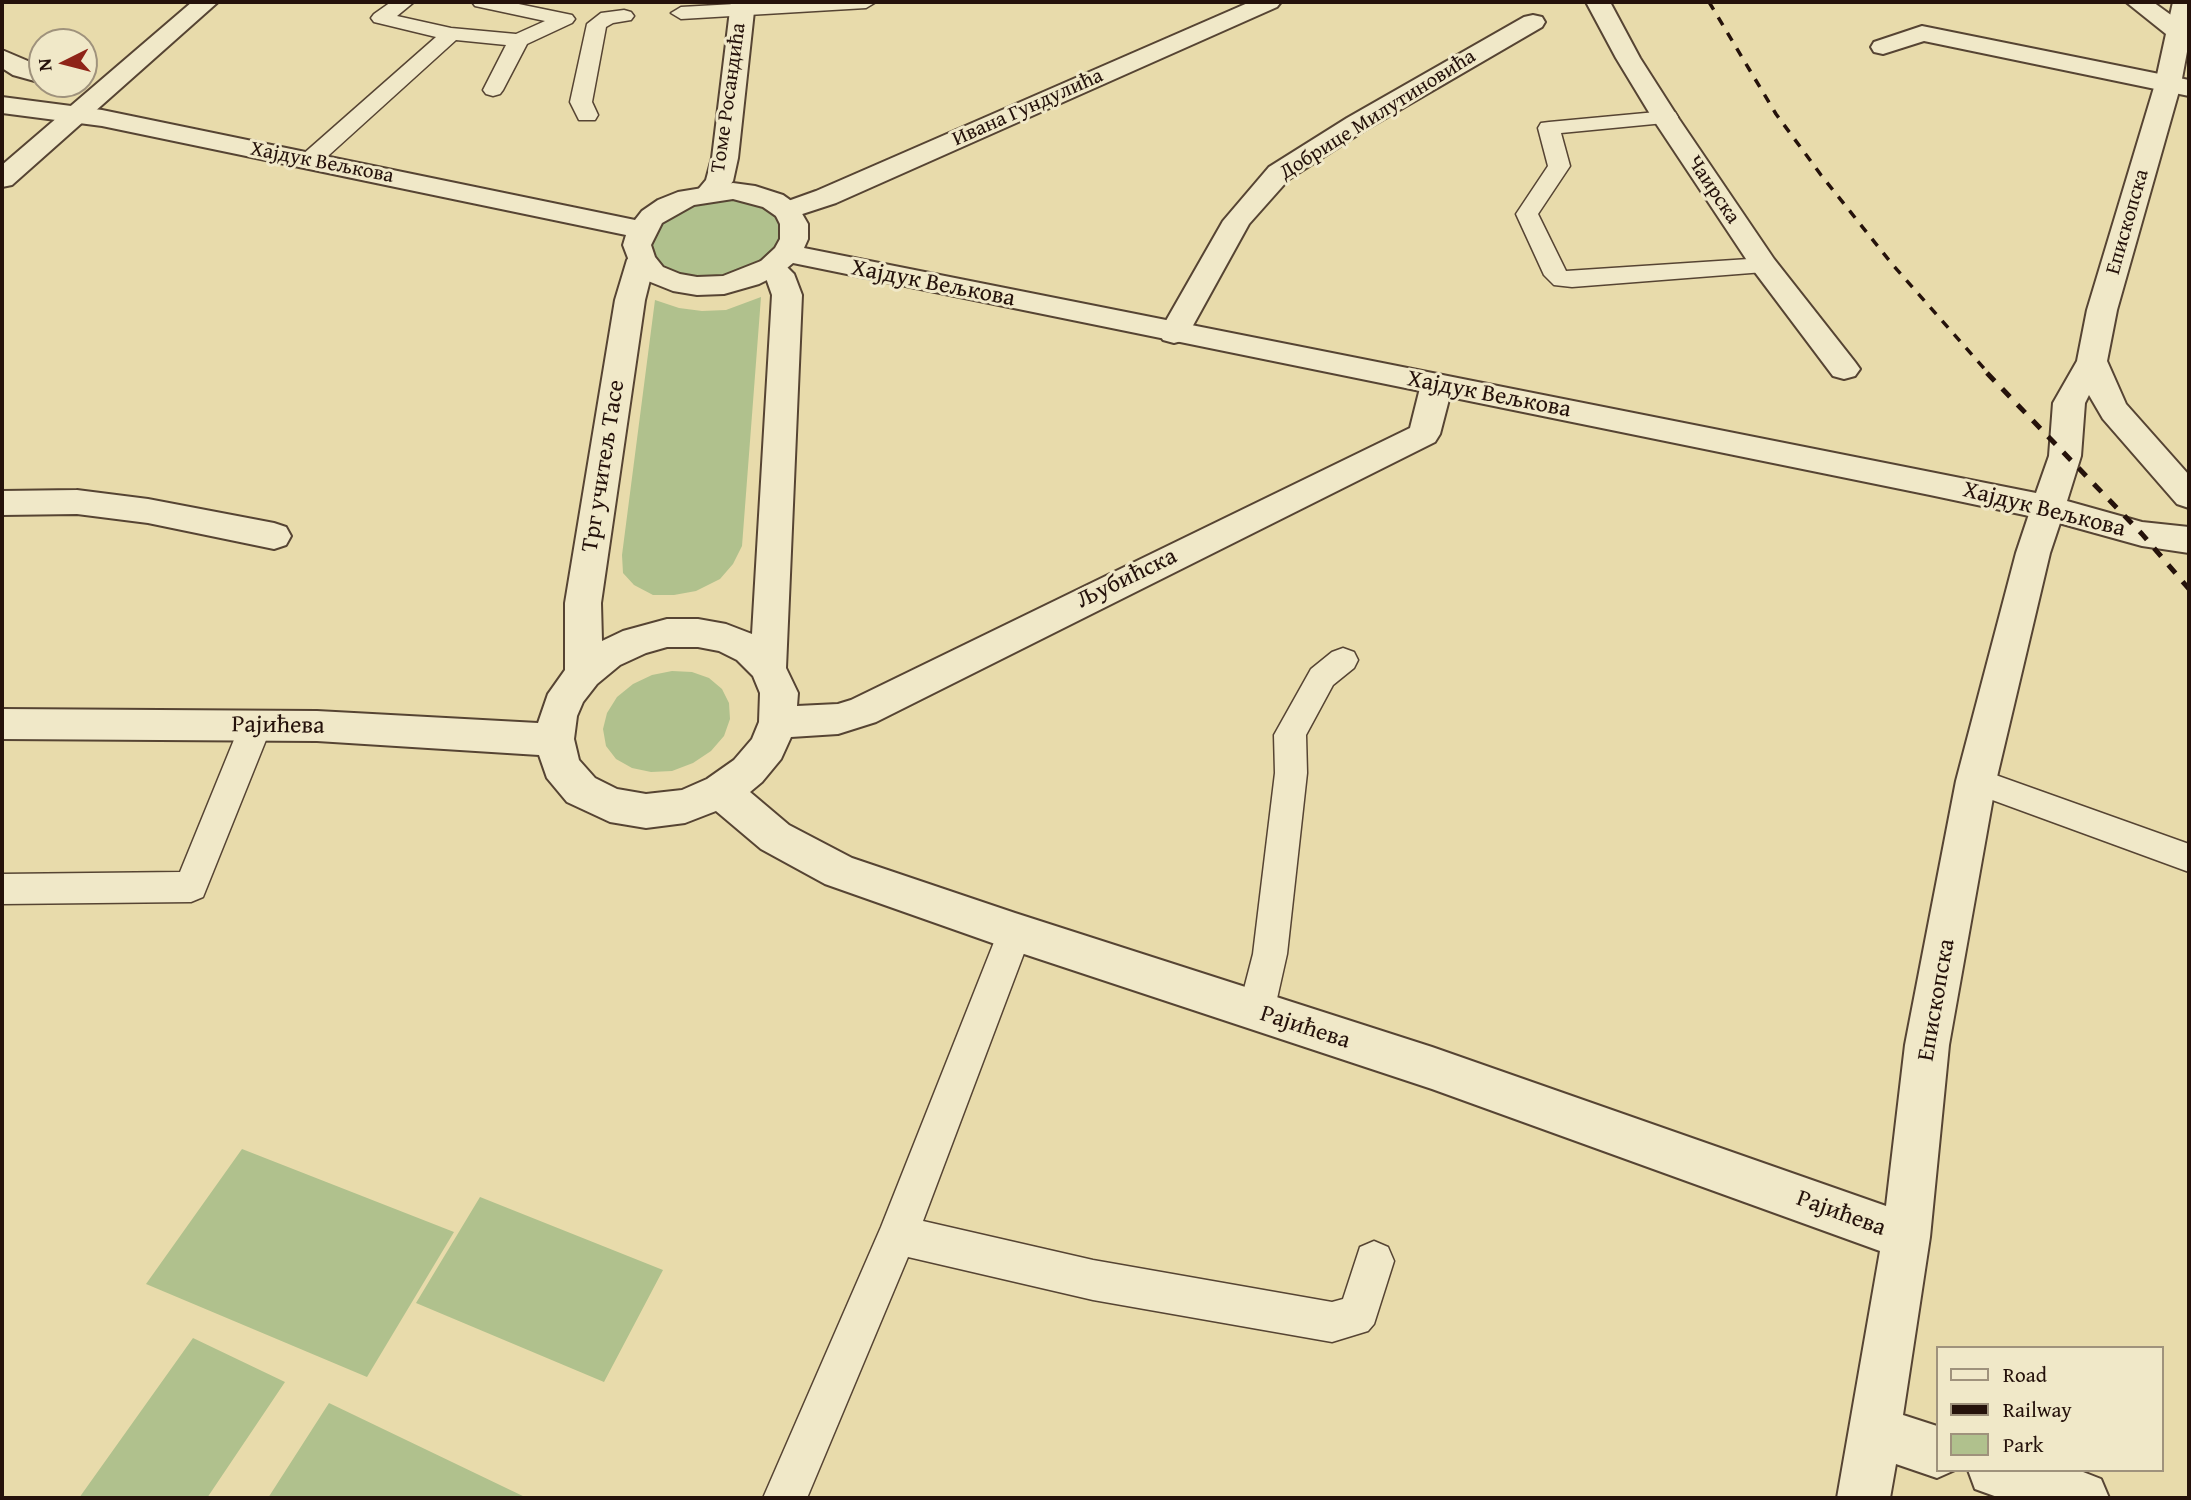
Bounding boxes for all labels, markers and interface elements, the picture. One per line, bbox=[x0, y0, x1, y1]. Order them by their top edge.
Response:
street label: Томе Росандића bbox=[706, 21, 752, 175]
north arrow bbox=[28, 28, 98, 98]
street label: Добрице Милутиновића bbox=[1275, 44, 1481, 186]
text: N bbox=[30, 57, 59, 73]
street label: Ивана Гундулића bbox=[949, 64, 1107, 152]
street label: Хајдук Вељкова bbox=[248, 137, 396, 189]
street label: Чаирска bbox=[1681, 151, 1745, 229]
street label: Епископска bbox=[2101, 167, 2155, 277]
street label: Хајдук Вељкова bbox=[849, 254, 1017, 314]
street label: Хајдук Вељкова bbox=[1405, 365, 1573, 425]
street label: Трг учитељ Тасе bbox=[576, 378, 632, 554]
street label: Хајдук Вељкова bbox=[1960, 476, 2128, 544]
street label: Љубићска bbox=[1072, 542, 1182, 616]
street label: Рајићева bbox=[231, 711, 325, 741]
street label: Епископска bbox=[1912, 937, 1962, 1063]
street label: Рајићева bbox=[1256, 1000, 1354, 1056]
street label: Рајићева bbox=[1792, 1185, 1890, 1243]
legend bbox=[1936, 1346, 2163, 1472]
text: Road bbox=[2003, 1359, 2047, 1390]
text: Railway bbox=[2003, 1394, 2072, 1425]
text: Park bbox=[2003, 1429, 2044, 1460]

